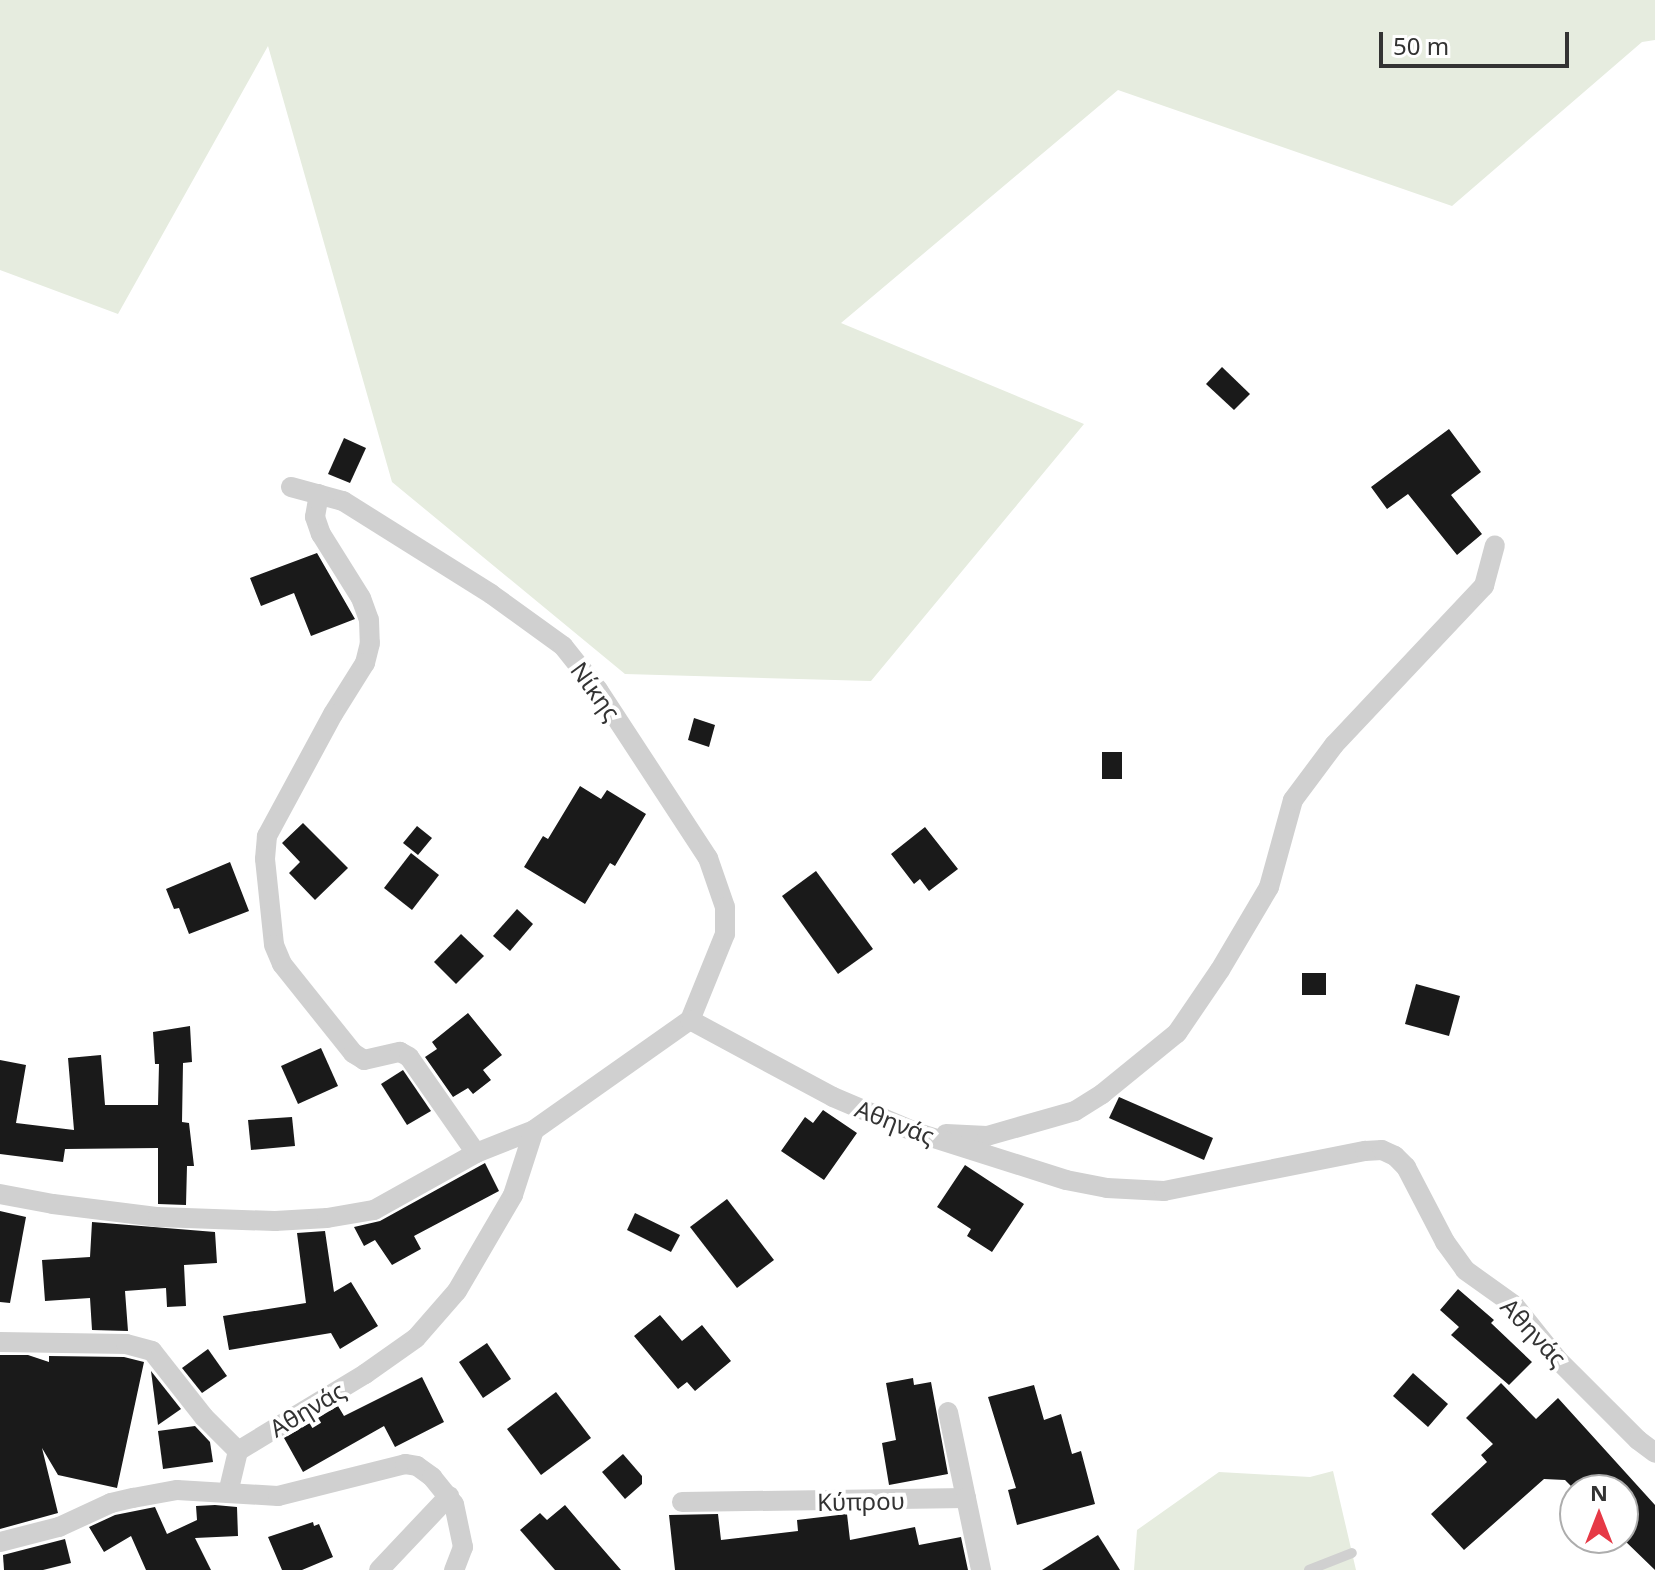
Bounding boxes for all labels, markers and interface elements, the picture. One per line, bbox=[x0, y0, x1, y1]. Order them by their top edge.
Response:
scale bar bbox=[1383, 16, 1573, 66]
text: 50 m bbox=[1393, 29, 1449, 62]
street label: Νίκης bbox=[565, 656, 627, 726]
street label: Αθηνάς bbox=[851, 1094, 939, 1150]
street label: Αθηνάς bbox=[1495, 1292, 1573, 1372]
street label: Αθηνάς bbox=[264, 1375, 350, 1443]
north arrow bbox=[1559, 1474, 1639, 1554]
text: N bbox=[1590, 1477, 1608, 1507]
street label: Κύπρου bbox=[817, 1486, 905, 1516]

